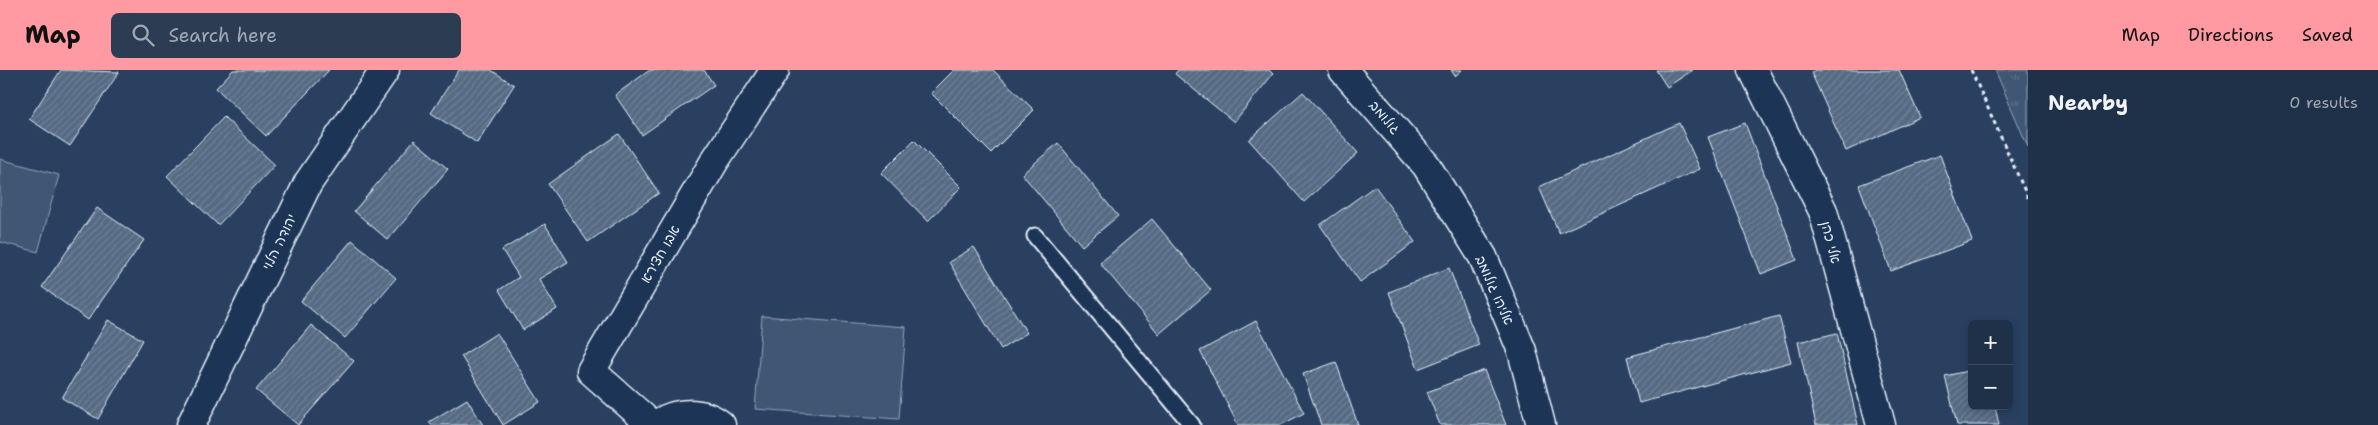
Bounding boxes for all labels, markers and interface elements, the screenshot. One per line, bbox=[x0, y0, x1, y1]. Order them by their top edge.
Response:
search box bbox=[111, 13, 461, 58]
text: Map bbox=[25, 19, 81, 51]
icon: search bbox=[129, 21, 157, 49]
text: Search here bbox=[169, 23, 277, 48]
text: Map bbox=[2122, 23, 2160, 47]
text: Directions bbox=[2188, 23, 2274, 47]
text: Saved bbox=[2302, 23, 2353, 47]
text: Nearby bbox=[2048, 89, 2128, 117]
text: 0 results bbox=[2289, 92, 2358, 113]
street label: גולומב bbox=[1366, 97, 1405, 138]
street label: יהודה הלוי bbox=[258, 211, 300, 273]
street label: אלי כהן bbox=[1817, 219, 1845, 266]
street label: אבו חצירא bbox=[636, 221, 684, 286]
street label: אליהו גולומב bbox=[1472, 252, 1518, 328]
map controls bbox=[1968, 320, 2013, 410]
button: + bbox=[1968, 320, 2013, 365]
button: − bbox=[1968, 365, 2013, 410]

